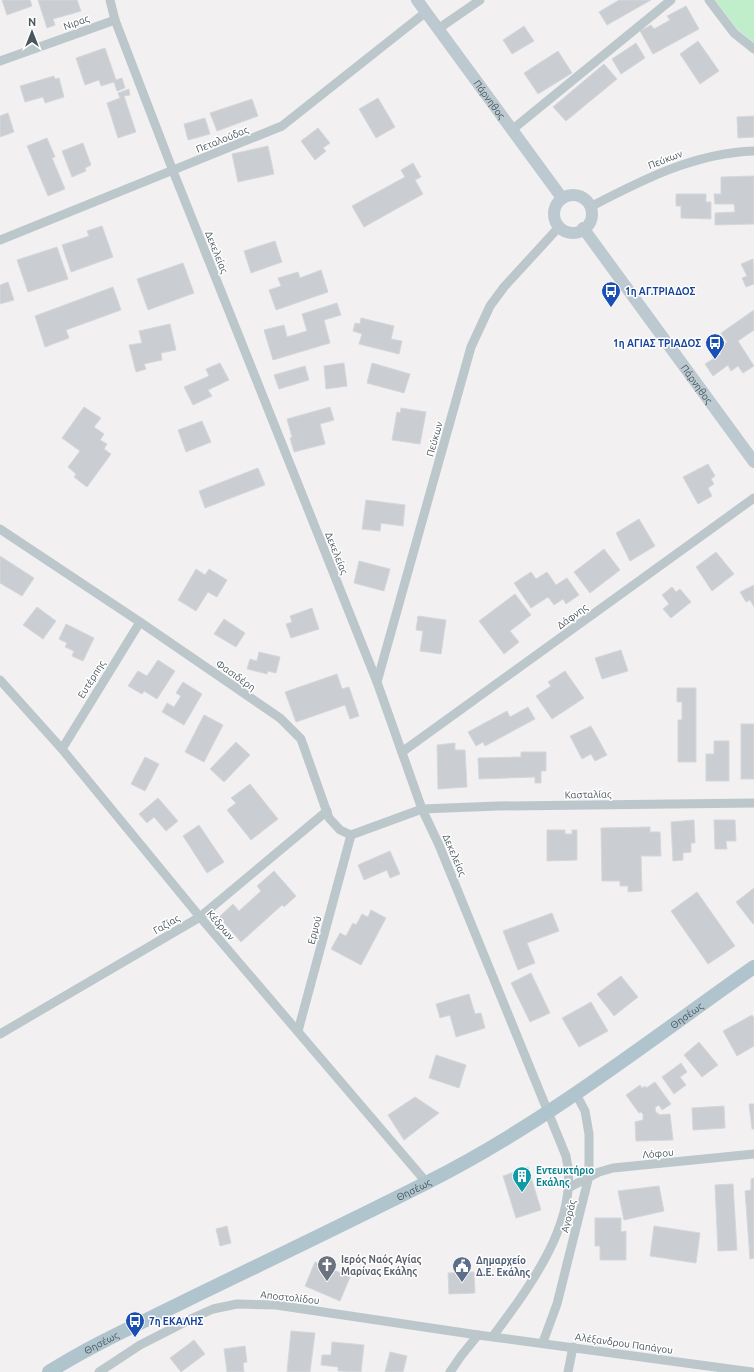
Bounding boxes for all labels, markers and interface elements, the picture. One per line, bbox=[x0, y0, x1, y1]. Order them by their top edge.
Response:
north arrow bbox=[12, 12, 52, 52]
street label: Νιρας bbox=[62, 13, 91, 32]
text: N bbox=[28, 16, 36, 28]
street label: Πάρνηθος bbox=[471, 78, 507, 122]
street label: Πεταλούδας bbox=[194, 124, 250, 155]
street label: Πεύκων bbox=[646, 148, 684, 171]
street label: Δεκελείας bbox=[203, 229, 230, 275]
bus stop icon: 1η ΑΓ.ΤΡΙΑΔΟΣ bbox=[600, 280, 622, 308]
place label: 1η ΑΓ.ΤΡΙΑΔΟΣ bbox=[625, 286, 695, 297]
bus stop icon: 1η ΑΓΙΑΣ ΤΡΙΑΔΟΣ bbox=[704, 332, 726, 360]
place label: 1η ΑΓΙΑΣ ΤΡΙΑΔΟΣ bbox=[613, 338, 701, 349]
street label: Πάρνηθος bbox=[679, 362, 715, 406]
street label: Πεύκων bbox=[424, 420, 445, 458]
street label: Δεκελείας bbox=[323, 530, 350, 576]
street label: Δάφνης bbox=[555, 601, 590, 631]
street label: Ευτέρπης bbox=[75, 658, 108, 700]
street label: Φασιδέρη bbox=[214, 658, 258, 693]
street label: Κασταλίας bbox=[564, 789, 612, 800]
street label: Δεκελείας bbox=[441, 832, 469, 878]
street label: Κέδρων bbox=[205, 908, 237, 943]
street label: Γαζίας bbox=[151, 912, 182, 937]
street label: Ερμού bbox=[305, 915, 324, 945]
street label: Θησέως bbox=[668, 1000, 706, 1031]
street label: Λόφου bbox=[642, 1147, 674, 1160]
place label: Εντευκτήριο Εκάλης bbox=[536, 1164, 594, 1189]
building icon: Εντευκτήριο Εκάλης bbox=[511, 1165, 533, 1193]
street label: Θησέως bbox=[395, 1176, 433, 1203]
street label: Αγοράς bbox=[559, 1198, 578, 1234]
place label: Ιερός Ναός Αγίας Μαρίνας Εκάλης bbox=[341, 1253, 422, 1278]
church icon: Ιερός Ναός Αγίας Μαρίνας Εκάλης bbox=[316, 1254, 338, 1282]
place label: Δημαρχείο Δ.Ε. Εκάλης bbox=[476, 1254, 530, 1279]
public building icon: Δημαρχείο Δ.Ε. Εκάλης bbox=[451, 1255, 473, 1283]
street label: Αποστολίδου bbox=[260, 1289, 320, 1306]
bus stop icon: 7η ΕΚΑΛΗΣ bbox=[124, 1310, 146, 1338]
place label: 7η ΕΚΑΛΗΣ bbox=[149, 1316, 203, 1327]
street label: Θησέως bbox=[82, 1329, 121, 1356]
street label: Αλέξανδρου Παπάγου bbox=[574, 1331, 674, 1357]

